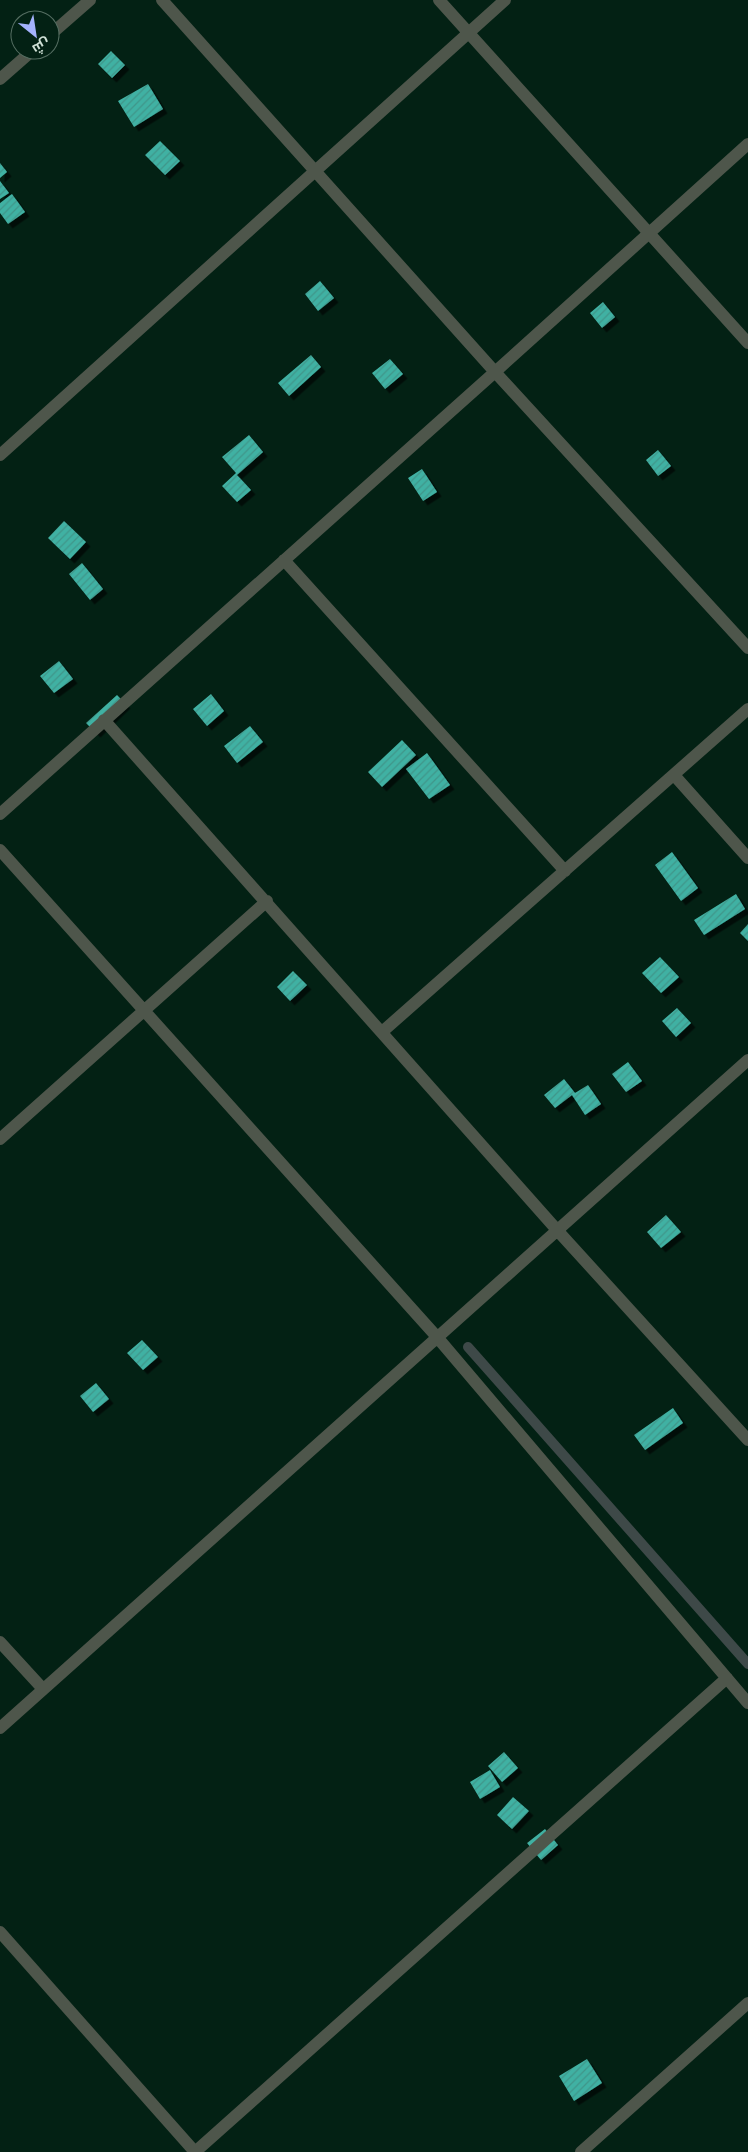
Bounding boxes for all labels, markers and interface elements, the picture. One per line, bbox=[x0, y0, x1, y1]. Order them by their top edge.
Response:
north arrow bbox=[10, 10, 60, 60]
text: ش bbox=[29, 34, 54, 59]

